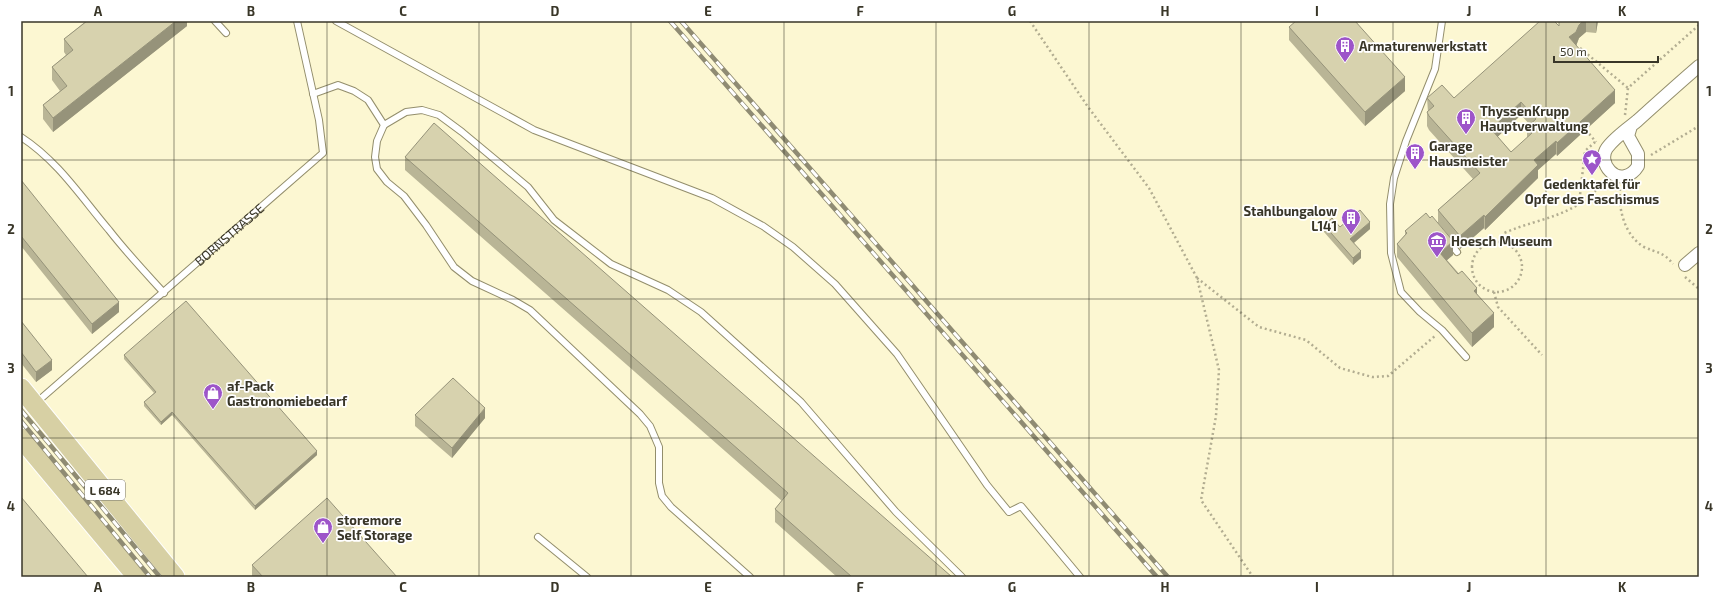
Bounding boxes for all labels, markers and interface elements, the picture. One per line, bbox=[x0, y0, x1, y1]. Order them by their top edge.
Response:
text: A bbox=[94, 3, 103, 19]
text: B bbox=[247, 3, 255, 19]
text: C bbox=[399, 3, 407, 19]
text: D bbox=[551, 3, 560, 19]
text: E bbox=[704, 3, 712, 19]
text: F bbox=[856, 3, 864, 19]
text: G bbox=[1008, 3, 1016, 19]
text: H bbox=[1161, 3, 1170, 19]
text: I bbox=[1315, 3, 1319, 19]
text: J bbox=[1467, 3, 1471, 19]
text: K bbox=[1618, 3, 1627, 19]
building icon: Armaturenwerkstatt bbox=[1334, 35, 1356, 63]
place label: Armaturenwerkstatt bbox=[1359, 38, 1488, 54]
scale bar bbox=[1554, 38, 1658, 64]
text: 50 m bbox=[1560, 44, 1587, 58]
text: 1 bbox=[8, 83, 14, 99]
text: 1 bbox=[1706, 83, 1712, 99]
place label: ThyssenKrupp Hauptverwaltung bbox=[1480, 103, 1589, 134]
building icon: ThyssenKrupp Hauptverwaltung bbox=[1455, 107, 1477, 135]
place label: Garage Hausmeister bbox=[1429, 138, 1508, 169]
building icon: Garage Hausmeister bbox=[1404, 142, 1426, 170]
place icon: Gedenktafel für Opfer des Faschismus bbox=[1581, 148, 1603, 176]
place label: Gedenktafel für Opfer des Faschismus bbox=[1525, 176, 1659, 207]
street label: BORNSTRASSE bbox=[191, 200, 267, 269]
place label: Stahlbungalow L141 bbox=[1244, 203, 1337, 234]
building icon: Stahlbungalow L141 bbox=[1340, 207, 1362, 235]
text: 2 bbox=[7, 221, 15, 237]
text: 2 bbox=[1705, 221, 1713, 237]
museum icon: Hoesch Museum bbox=[1426, 230, 1448, 258]
place label: Hoesch Museum bbox=[1451, 233, 1552, 249]
text: 3 bbox=[7, 360, 15, 376]
text: 3 bbox=[1705, 360, 1713, 376]
place label: af-Pack Gastronomiebedarf bbox=[227, 378, 348, 409]
shop icon: af-Pack Gastronomiebedarf bbox=[202, 382, 224, 410]
road number: L 684 bbox=[85, 480, 125, 500]
text: 4 bbox=[7, 498, 15, 514]
text: 4 bbox=[1705, 498, 1713, 514]
place label: storemore Self Storage bbox=[337, 512, 412, 543]
shop icon: storemore Self Storage bbox=[312, 516, 334, 544]
text: A bbox=[94, 579, 103, 595]
text: B bbox=[247, 579, 255, 595]
text: C bbox=[399, 579, 407, 595]
text: D bbox=[551, 579, 560, 595]
text: E bbox=[704, 579, 712, 595]
text: F bbox=[856, 579, 864, 595]
text: G bbox=[1008, 579, 1016, 595]
text: H bbox=[1161, 579, 1170, 595]
text: I bbox=[1315, 579, 1319, 595]
text: J bbox=[1467, 579, 1471, 595]
text: K bbox=[1618, 579, 1627, 595]

